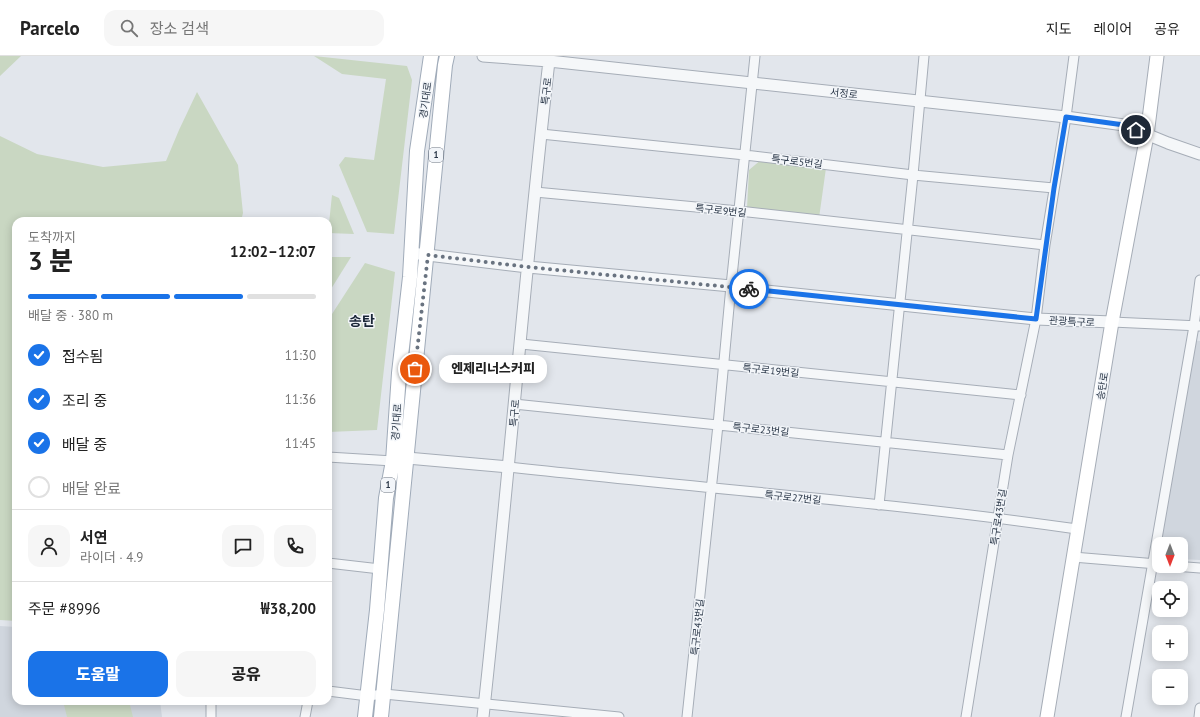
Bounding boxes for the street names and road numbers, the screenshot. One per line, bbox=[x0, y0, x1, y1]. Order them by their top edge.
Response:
street label: 특구로 bbox=[538, 77, 555, 106]
street label: 경기대로 bbox=[416, 81, 434, 119]
street label: 서정로 bbox=[830, 86, 858, 101]
road number: 1 bbox=[429, 148, 443, 162]
street label: 특구로5번길 bbox=[771, 152, 823, 171]
street label: 특구로9번길 bbox=[695, 201, 747, 220]
street label: 관광특구로 bbox=[1049, 314, 1095, 329]
street label: 특구로19번길 bbox=[742, 361, 800, 380]
street label: 송탄로 bbox=[1094, 371, 1111, 401]
street label: 특구로 bbox=[507, 399, 522, 427]
street label: 경기대로 bbox=[389, 403, 404, 441]
street label: 특구로23번길 bbox=[732, 420, 790, 439]
road number: 1 bbox=[381, 478, 395, 492]
street label: 특구로27번길 bbox=[764, 488, 822, 507]
street label: 특구로43번길 bbox=[988, 488, 1009, 546]
street label: 특구로43번길 bbox=[688, 598, 707, 656]

